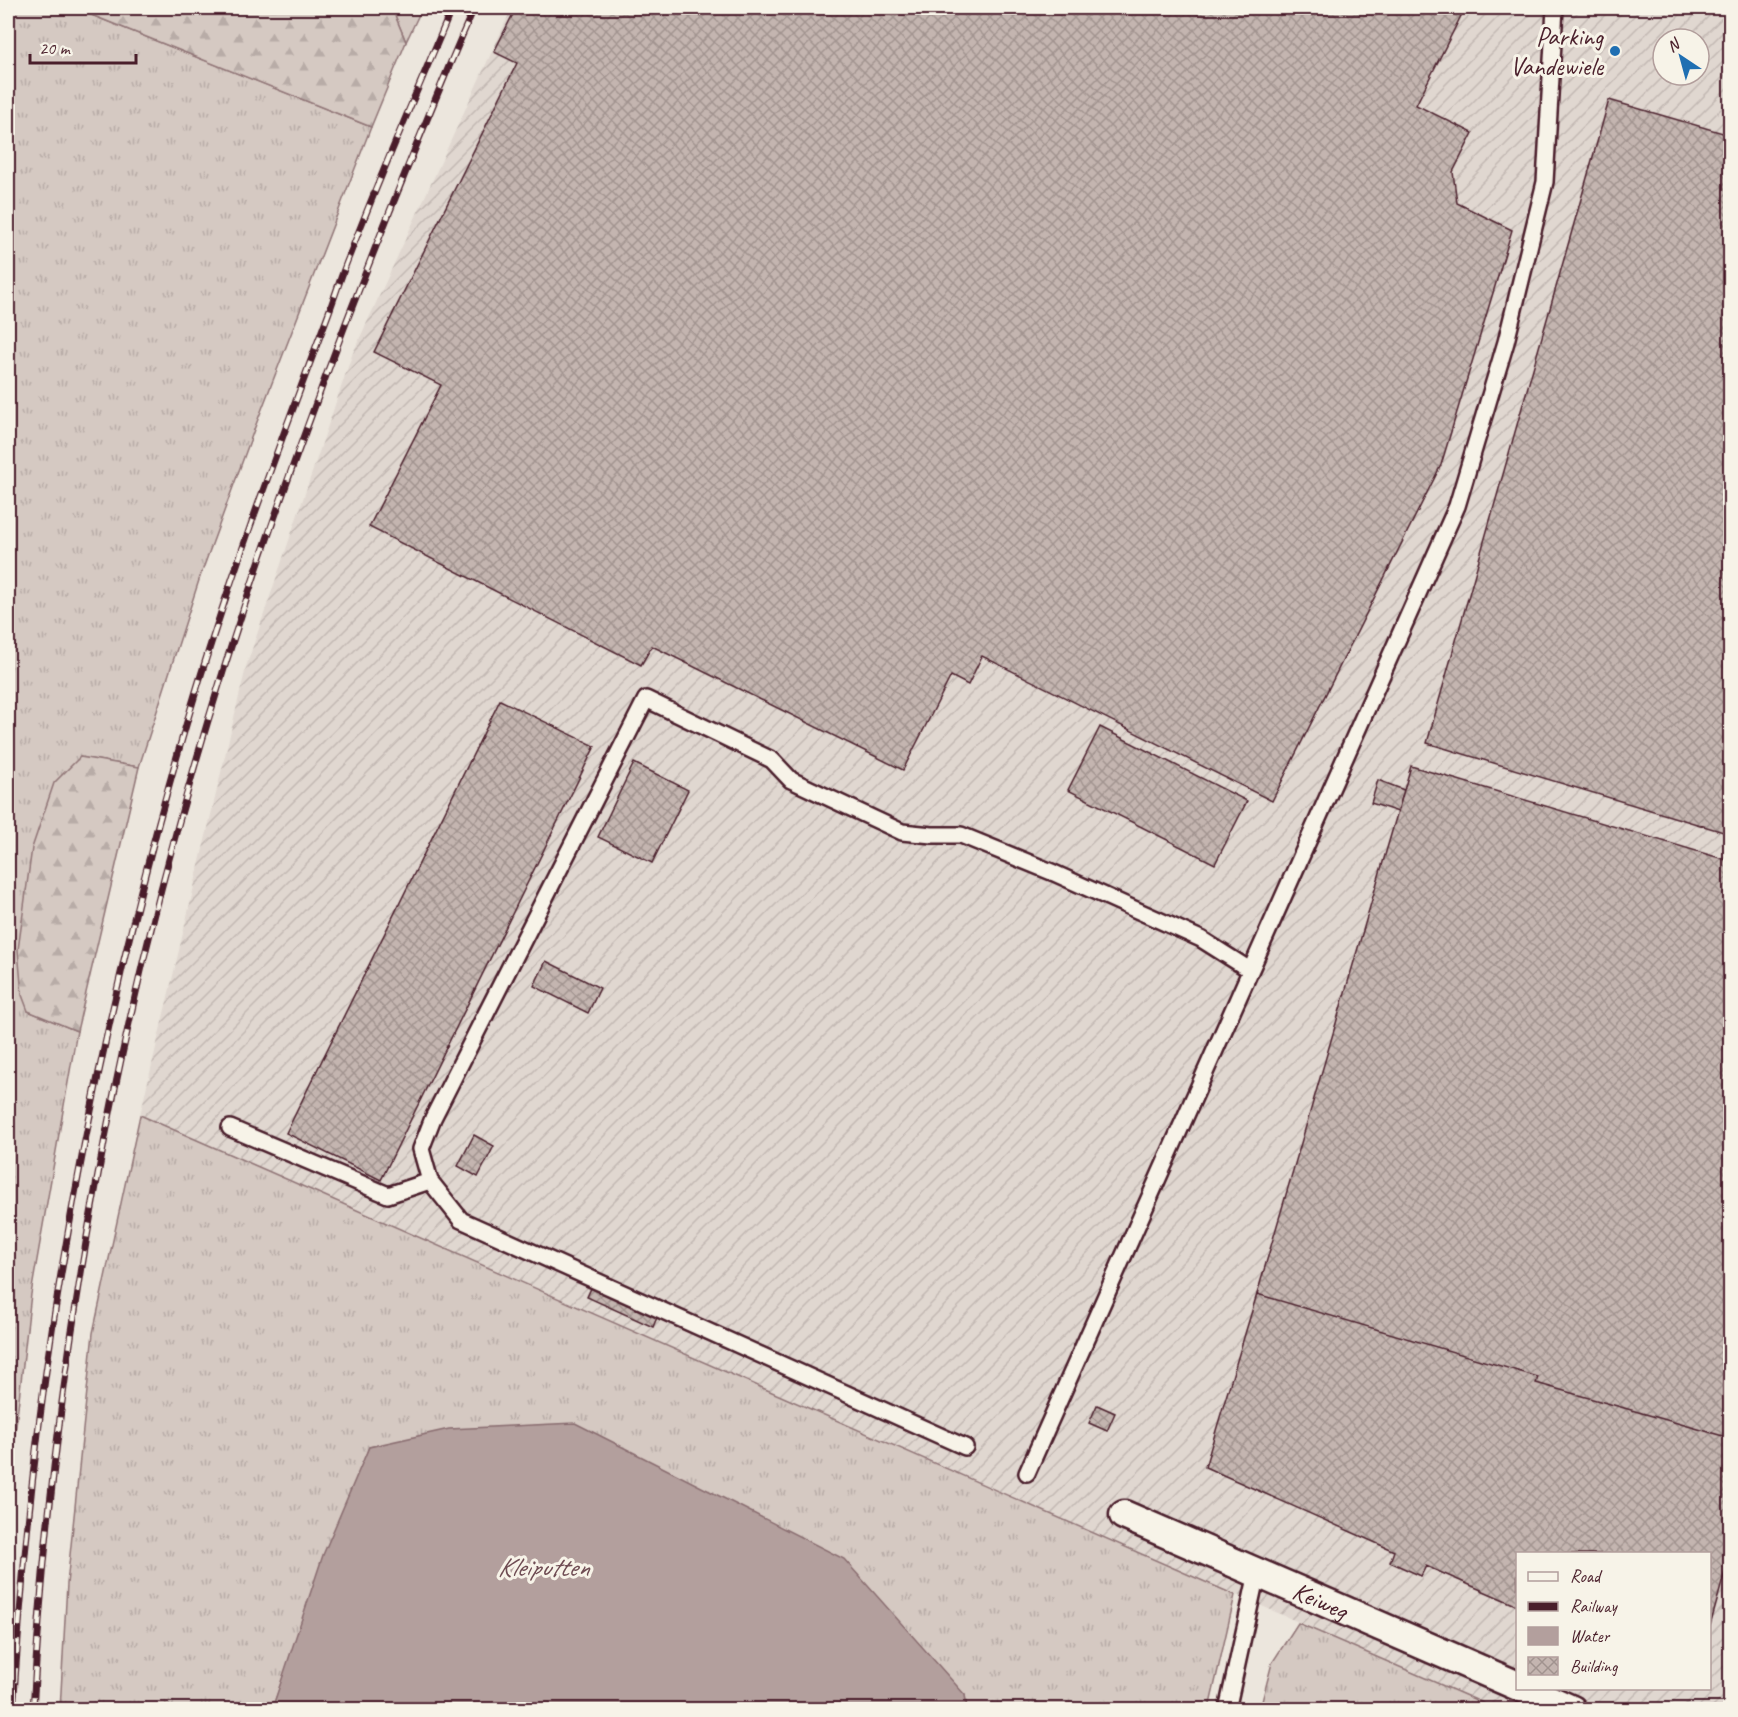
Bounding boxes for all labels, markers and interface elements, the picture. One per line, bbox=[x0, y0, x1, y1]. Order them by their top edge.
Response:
place label: Parking Vandewiele bbox=[1510, 20, 1605, 83]
scale bar bbox=[30, 27, 136, 65]
north arrow bbox=[1651, 27, 1711, 87]
text: N bbox=[1663, 33, 1685, 57]
text: 20 m bbox=[39, 37, 72, 59]
marker: Parking Vandewiele bbox=[1608, 44, 1622, 58]
water label: Kleiputten bbox=[497, 1550, 591, 1584]
legend bbox=[1516, 1552, 1711, 1690]
text: Road bbox=[1570, 1565, 1603, 1587]
street label: Keiweg bbox=[1288, 1574, 1354, 1628]
text: Railway bbox=[1570, 1595, 1618, 1617]
text: Water bbox=[1570, 1625, 1611, 1647]
text: Building bbox=[1570, 1655, 1619, 1677]

